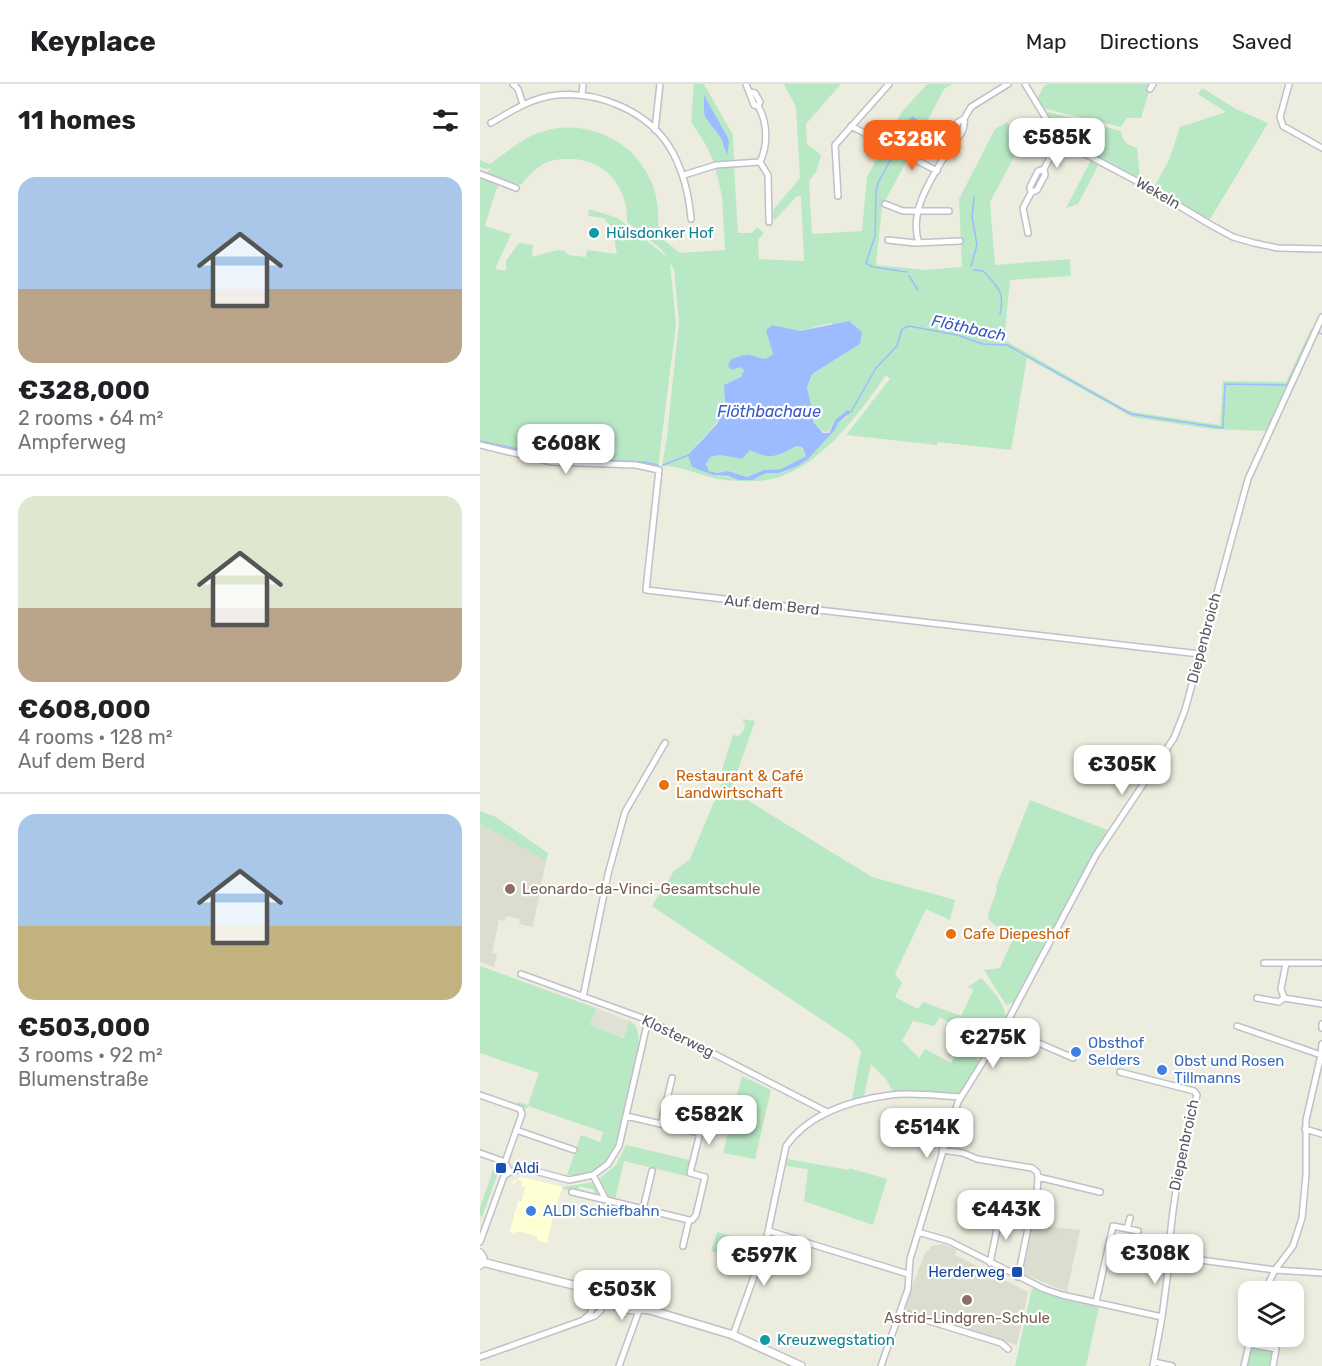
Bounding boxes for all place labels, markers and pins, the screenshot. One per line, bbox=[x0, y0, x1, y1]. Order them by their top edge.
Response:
pin: €585K bbox=[1015, 118, 1099, 169]
pin: €328K bbox=[870, 120, 954, 171]
place label: Hülsdonker Hof bbox=[606, 224, 714, 242]
marker: Hülsdonker Hof bbox=[587, 226, 601, 240]
pin: €608K bbox=[524, 424, 608, 475]
pin: €305K bbox=[1080, 745, 1164, 796]
place label: Restaurant & Café Landwirtschaft bbox=[676, 767, 804, 802]
marker: Restaurant & Café Landwirtschaft bbox=[657, 778, 671, 792]
place label: Leonardo-da-Vinci-Gesamtschule bbox=[522, 880, 760, 898]
marker: Leonardo-da-Vinci-Gesamtschule bbox=[503, 882, 517, 896]
place label: Cafe Diepeshof bbox=[963, 925, 1070, 943]
marker: Cafe Diepeshof bbox=[944, 927, 958, 941]
pin: €275K bbox=[951, 1018, 1035, 1069]
place label: Obsthof Selders bbox=[1088, 1034, 1144, 1069]
marker: Obsthof Selders bbox=[1069, 1045, 1083, 1059]
place label: Obst und Rosen Tillmanns bbox=[1174, 1052, 1284, 1087]
marker: Obst und Rosen Tillmanns bbox=[1155, 1063, 1169, 1077]
pin: €582K bbox=[667, 1095, 751, 1146]
pin: €514K bbox=[885, 1108, 969, 1159]
place label: Aldi bbox=[513, 1159, 539, 1177]
marker: Aldi bbox=[494, 1161, 508, 1175]
pin: €443K bbox=[964, 1190, 1048, 1241]
place label: ALDI Schiefbahn bbox=[543, 1202, 660, 1220]
marker: ALDI Schiefbahn bbox=[524, 1204, 538, 1218]
pin: €308K bbox=[1113, 1234, 1197, 1285]
pin: €597K bbox=[722, 1236, 806, 1287]
place label: Herderweg bbox=[928, 1263, 1005, 1281]
marker: Herderweg bbox=[1010, 1265, 1024, 1279]
pin: €503K bbox=[580, 1270, 664, 1321]
marker: Astrid-Lindgren-Schule bbox=[960, 1293, 974, 1307]
place label: Astrid-Lindgren-Schule bbox=[884, 1309, 1050, 1327]
place label: Kreuzwegstation bbox=[777, 1331, 895, 1349]
marker: Kreuzwegstation bbox=[758, 1333, 772, 1347]

